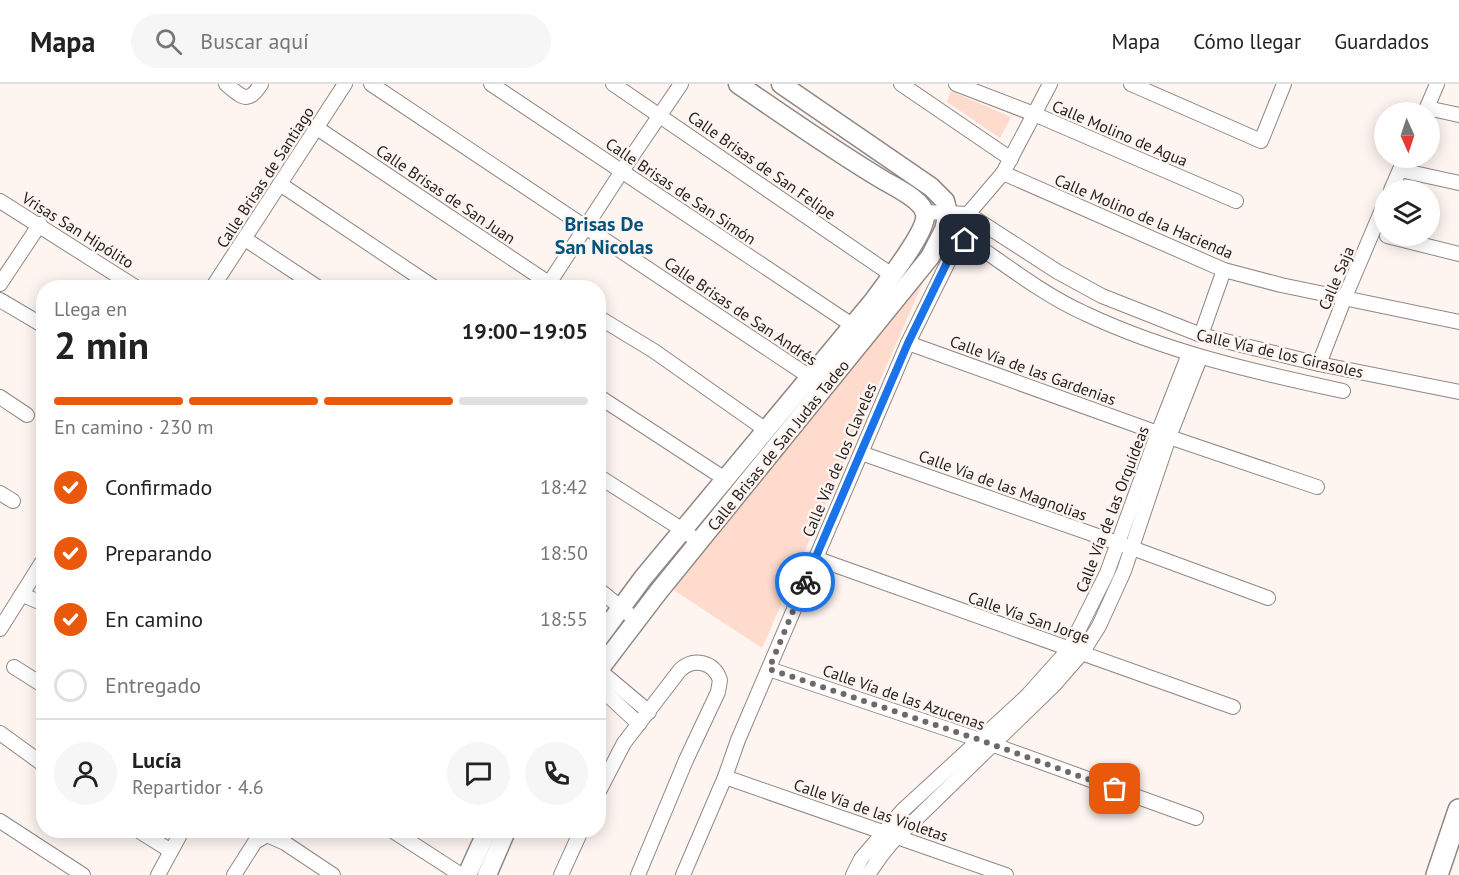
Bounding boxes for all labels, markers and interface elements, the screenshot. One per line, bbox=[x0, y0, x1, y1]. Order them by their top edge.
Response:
search box bbox=[131, 14, 551, 68]
text: Mapa bbox=[30, 23, 95, 60]
icon: search bbox=[152, 25, 185, 58]
text: Buscar aquí bbox=[200, 27, 309, 55]
text: Mapa bbox=[1111, 28, 1160, 55]
text: Cómo llegar bbox=[1193, 28, 1301, 55]
text: Guardados bbox=[1334, 28, 1429, 55]
street label: Calle Molino de Agua bbox=[1049, 95, 1191, 171]
north arrow bbox=[1374, 102, 1440, 168]
map controls bbox=[1374, 102, 1440, 246]
street label: Calle Brisas de Santiago bbox=[212, 103, 318, 251]
street label: Calle Brisas de San Felipe bbox=[684, 106, 840, 224]
street label: Calle Brisas de San Simón bbox=[602, 133, 760, 249]
street label: Calle Brisas de San Juan bbox=[373, 140, 519, 248]
street label: Calle Molino de la Hacienda bbox=[1052, 169, 1236, 263]
button: layers bbox=[1374, 180, 1440, 246]
street label: Vrisas San Hipólito bbox=[17, 187, 138, 272]
district label: Brisas De San Nicolas bbox=[555, 211, 653, 260]
pin bbox=[939, 214, 990, 265]
icon: home bbox=[948, 223, 981, 256]
street label: Calle Saja bbox=[1314, 243, 1358, 313]
street label: Calle Brisas de San Andrés bbox=[661, 252, 822, 370]
text: Llega en bbox=[54, 296, 127, 322]
text: 19:00–19:05 bbox=[462, 317, 588, 345]
text: 2 min bbox=[54, 319, 149, 370]
street label: Calle Vía de los Girasoles bbox=[1195, 324, 1366, 382]
street label: Calle Vía de las Gardenias bbox=[947, 331, 1119, 409]
street label: Calle Brisas de San Judas Tadeo bbox=[703, 355, 853, 535]
street label: Calle Vía de los Claveles bbox=[798, 380, 881, 540]
text: En camino · 230 m bbox=[54, 414, 214, 440]
street label: Calle Vía de las Orquídeas bbox=[1071, 423, 1153, 595]
street label: Calle Vía de las Magnolias bbox=[916, 445, 1090, 525]
icon: check bbox=[54, 471, 87, 504]
text: Confirmado bbox=[105, 473, 212, 501]
text: 18:42 bbox=[540, 474, 588, 500]
icon: check bbox=[54, 537, 87, 570]
text: Preparando bbox=[105, 539, 212, 567]
text: 18:50 bbox=[540, 540, 588, 566]
courier bbox=[775, 552, 835, 612]
icon: bike bbox=[789, 566, 822, 599]
street label: Calle Vía San Jorge bbox=[965, 587, 1093, 647]
icon: check bbox=[54, 603, 87, 636]
text: En camino bbox=[105, 605, 203, 633]
text: 18:55 bbox=[540, 606, 588, 632]
street label: Calle Vía de las Azucenas bbox=[820, 660, 988, 734]
text: Entregado bbox=[105, 671, 201, 699]
button: person bbox=[54, 742, 117, 805]
button: chat bbox=[447, 742, 510, 805]
button: phone bbox=[525, 742, 588, 805]
text: Lucía bbox=[132, 746, 182, 774]
pin bbox=[1089, 763, 1140, 814]
icon: bag bbox=[1098, 772, 1131, 805]
text: Repartidor · 4.6 bbox=[132, 774, 264, 800]
street label: Calle Vía de las Violetas bbox=[791, 774, 951, 846]

